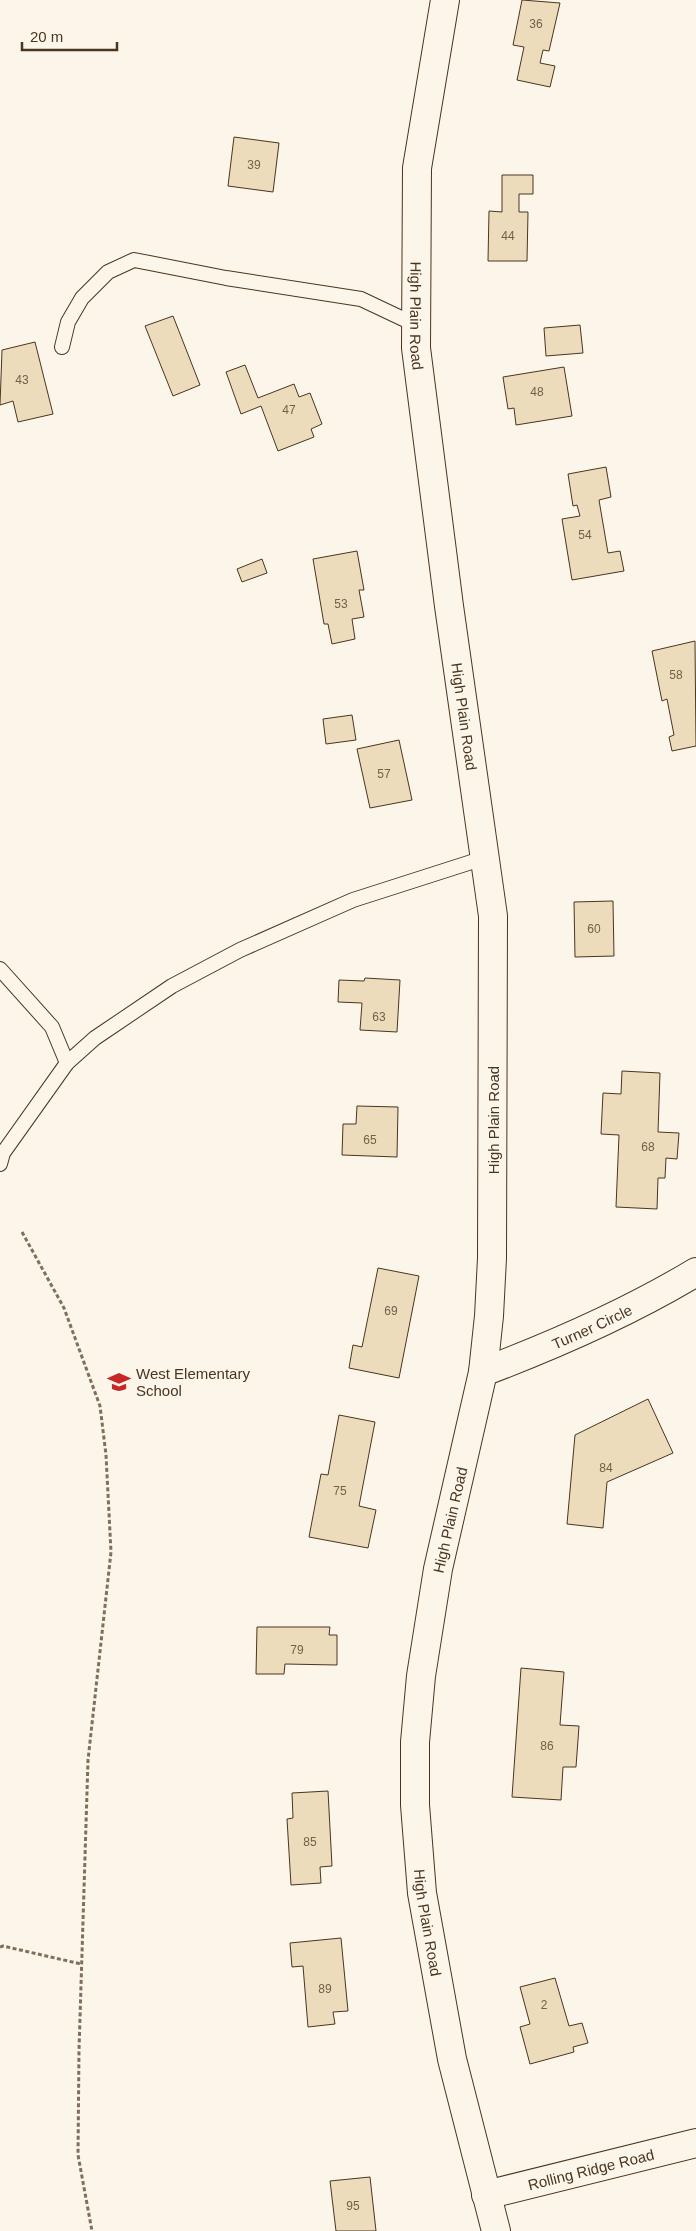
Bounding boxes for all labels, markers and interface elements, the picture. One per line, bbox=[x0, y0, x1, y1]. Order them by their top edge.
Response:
house number: 36 bbox=[529, 17, 543, 31]
scale bar bbox=[22, 20, 118, 52]
text: 20 m bbox=[30, 28, 63, 45]
house number: 39 bbox=[247, 158, 261, 172]
house number: 44 bbox=[501, 229, 515, 243]
street label: High Plain Road bbox=[407, 261, 427, 371]
house number: 43 bbox=[15, 373, 29, 387]
house number: 48 bbox=[530, 385, 544, 399]
house number: 47 bbox=[282, 403, 296, 417]
house number: 54 bbox=[578, 528, 592, 542]
house number: 53 bbox=[334, 597, 348, 611]
street label: High Plain Road bbox=[449, 662, 481, 771]
house number: 58 bbox=[669, 668, 683, 682]
house number: 57 bbox=[377, 767, 391, 781]
house number: 60 bbox=[587, 922, 601, 936]
house number: 63 bbox=[372, 1010, 386, 1024]
street label: High Plain Road bbox=[485, 1066, 502, 1174]
house number: 65 bbox=[363, 1133, 377, 1147]
house number: 68 bbox=[641, 1140, 655, 1154]
street label: Turner Circle bbox=[549, 1300, 635, 1352]
house number: 69 bbox=[384, 1304, 398, 1318]
place label: West Elementary School bbox=[136, 1365, 250, 1399]
school or university icon: West Elementary School bbox=[106, 1369, 132, 1395]
house number: 84 bbox=[599, 1461, 613, 1475]
street label: High Plain Road bbox=[430, 1465, 470, 1575]
house number: 75 bbox=[333, 1484, 347, 1498]
house number: 79 bbox=[290, 1643, 304, 1657]
house number: 86 bbox=[540, 1739, 554, 1753]
house number: 85 bbox=[303, 1835, 317, 1849]
street label: High Plain Road bbox=[412, 1868, 445, 1978]
house number: 89 bbox=[318, 1982, 332, 1996]
house number: 2 bbox=[541, 1998, 548, 2012]
street label: Rolling Ridge Road bbox=[526, 2145, 656, 2193]
house number: 95 bbox=[346, 2199, 360, 2213]

